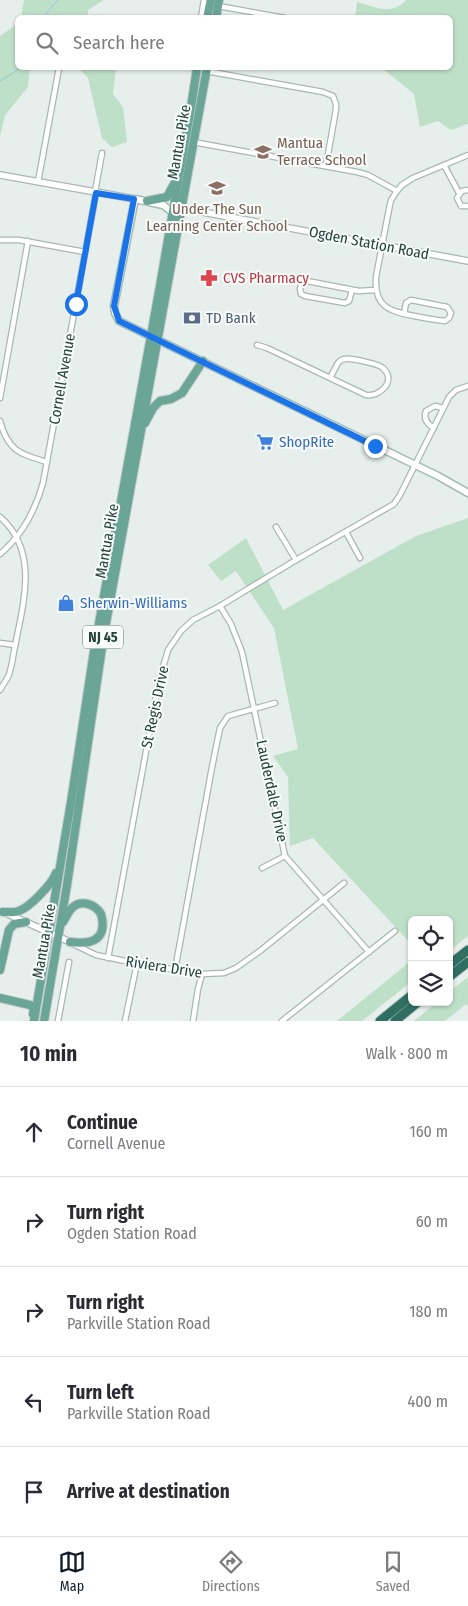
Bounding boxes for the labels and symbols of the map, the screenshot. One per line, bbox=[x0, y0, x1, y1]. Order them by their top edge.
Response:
street label: Mantua Pike bbox=[164, 103, 194, 181]
place label: Mantua Terrace School bbox=[277, 134, 367, 169]
school or university icon: Mantua Terrace School bbox=[253, 142, 273, 162]
school or university icon: Under The Sun Learning Center School bbox=[207, 178, 227, 198]
place label: Under The Sun Learning Center School bbox=[146, 200, 288, 235]
street label: Ogden Station Road bbox=[307, 223, 431, 263]
pharmacy icon: CVS Pharmacy bbox=[199, 268, 219, 288]
place label: CVS Pharmacy bbox=[223, 269, 309, 287]
route start bbox=[65, 293, 88, 316]
bank icon: TD Bank bbox=[182, 308, 202, 328]
place label: TD Bank bbox=[206, 309, 256, 327]
street label: Cornell Avenue bbox=[45, 332, 79, 426]
supermarket icon: ShopRite bbox=[255, 432, 275, 452]
place label: ShopRite bbox=[279, 433, 334, 451]
route end bbox=[364, 435, 387, 458]
street label: Mantua Pike bbox=[92, 502, 122, 580]
shop icon: Sherwin-Williams bbox=[56, 593, 76, 613]
place label: Sherwin-Williams bbox=[80, 594, 187, 612]
road number: NJ 45 bbox=[83, 626, 123, 649]
street label: St Regis Drive bbox=[137, 664, 173, 750]
street label: Lauderdale Drive bbox=[252, 738, 292, 844]
street label: Mantua Pike bbox=[29, 902, 59, 980]
street label: Riviera Drive bbox=[124, 952, 204, 982]

